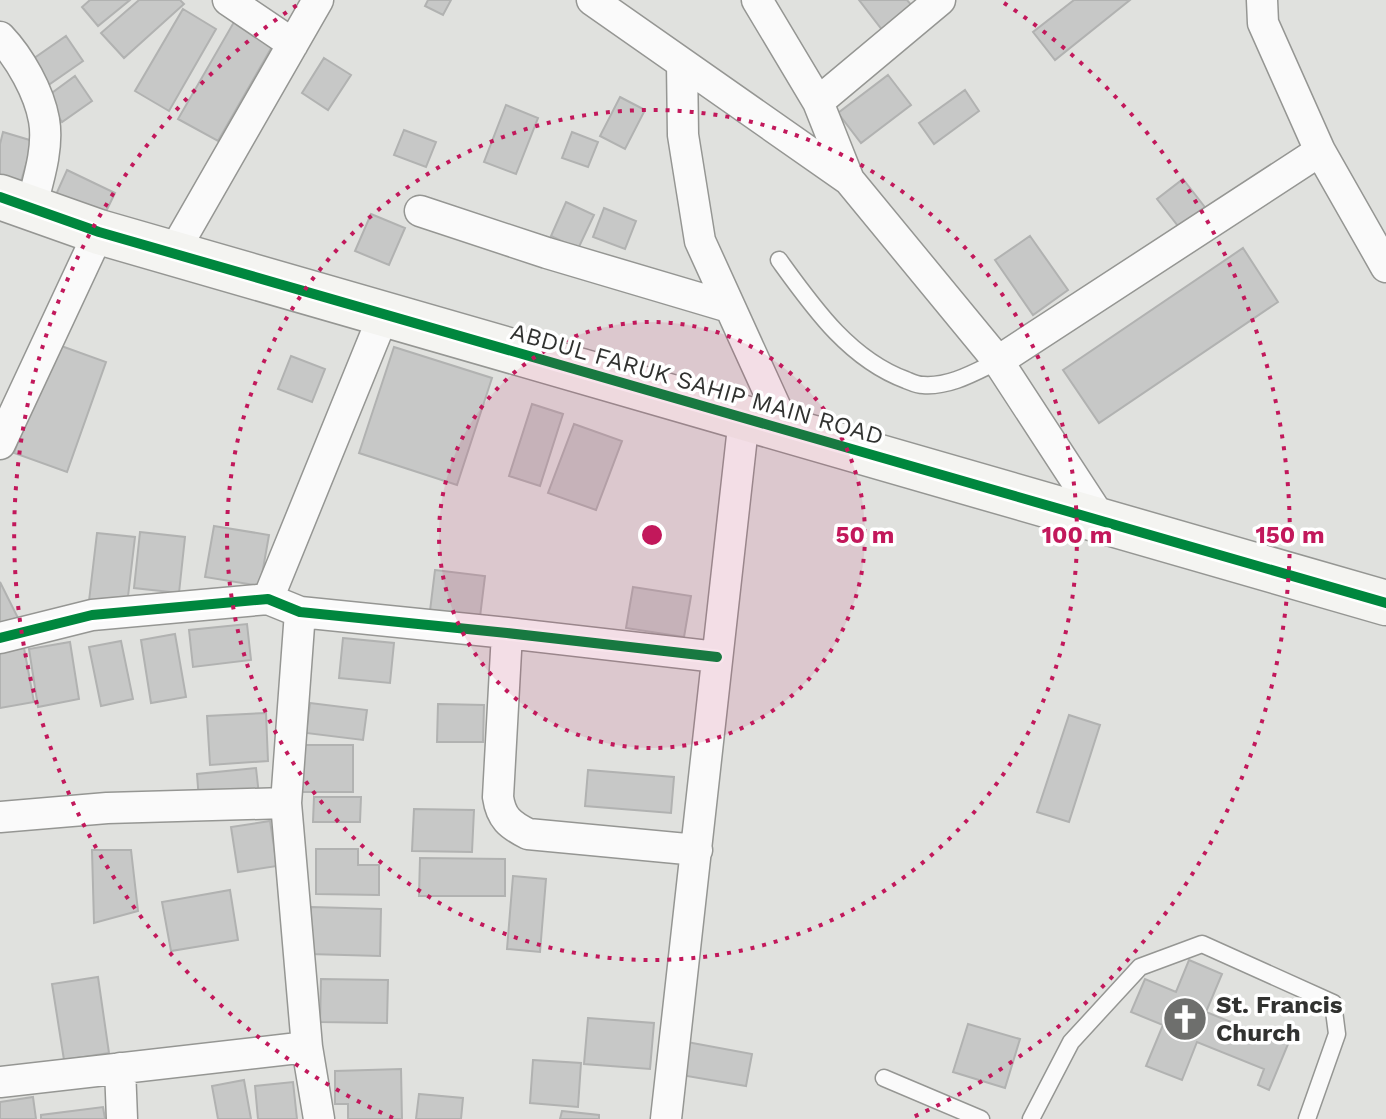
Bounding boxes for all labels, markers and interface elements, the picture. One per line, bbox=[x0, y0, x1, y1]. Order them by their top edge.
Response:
street label: ABDUL FARUK SAHIP MAIN ROAD bbox=[507, 317, 887, 451]
centre of rings bbox=[638, 521, 666, 549]
text: 50 m bbox=[836, 521, 894, 549]
text: 100 m bbox=[1042, 521, 1112, 549]
text: 150 m bbox=[1255, 521, 1325, 549]
place label: St. Francis Church bbox=[1216, 991, 1343, 1047]
church icon: St. Francis Church bbox=[1161, 995, 1209, 1043]

